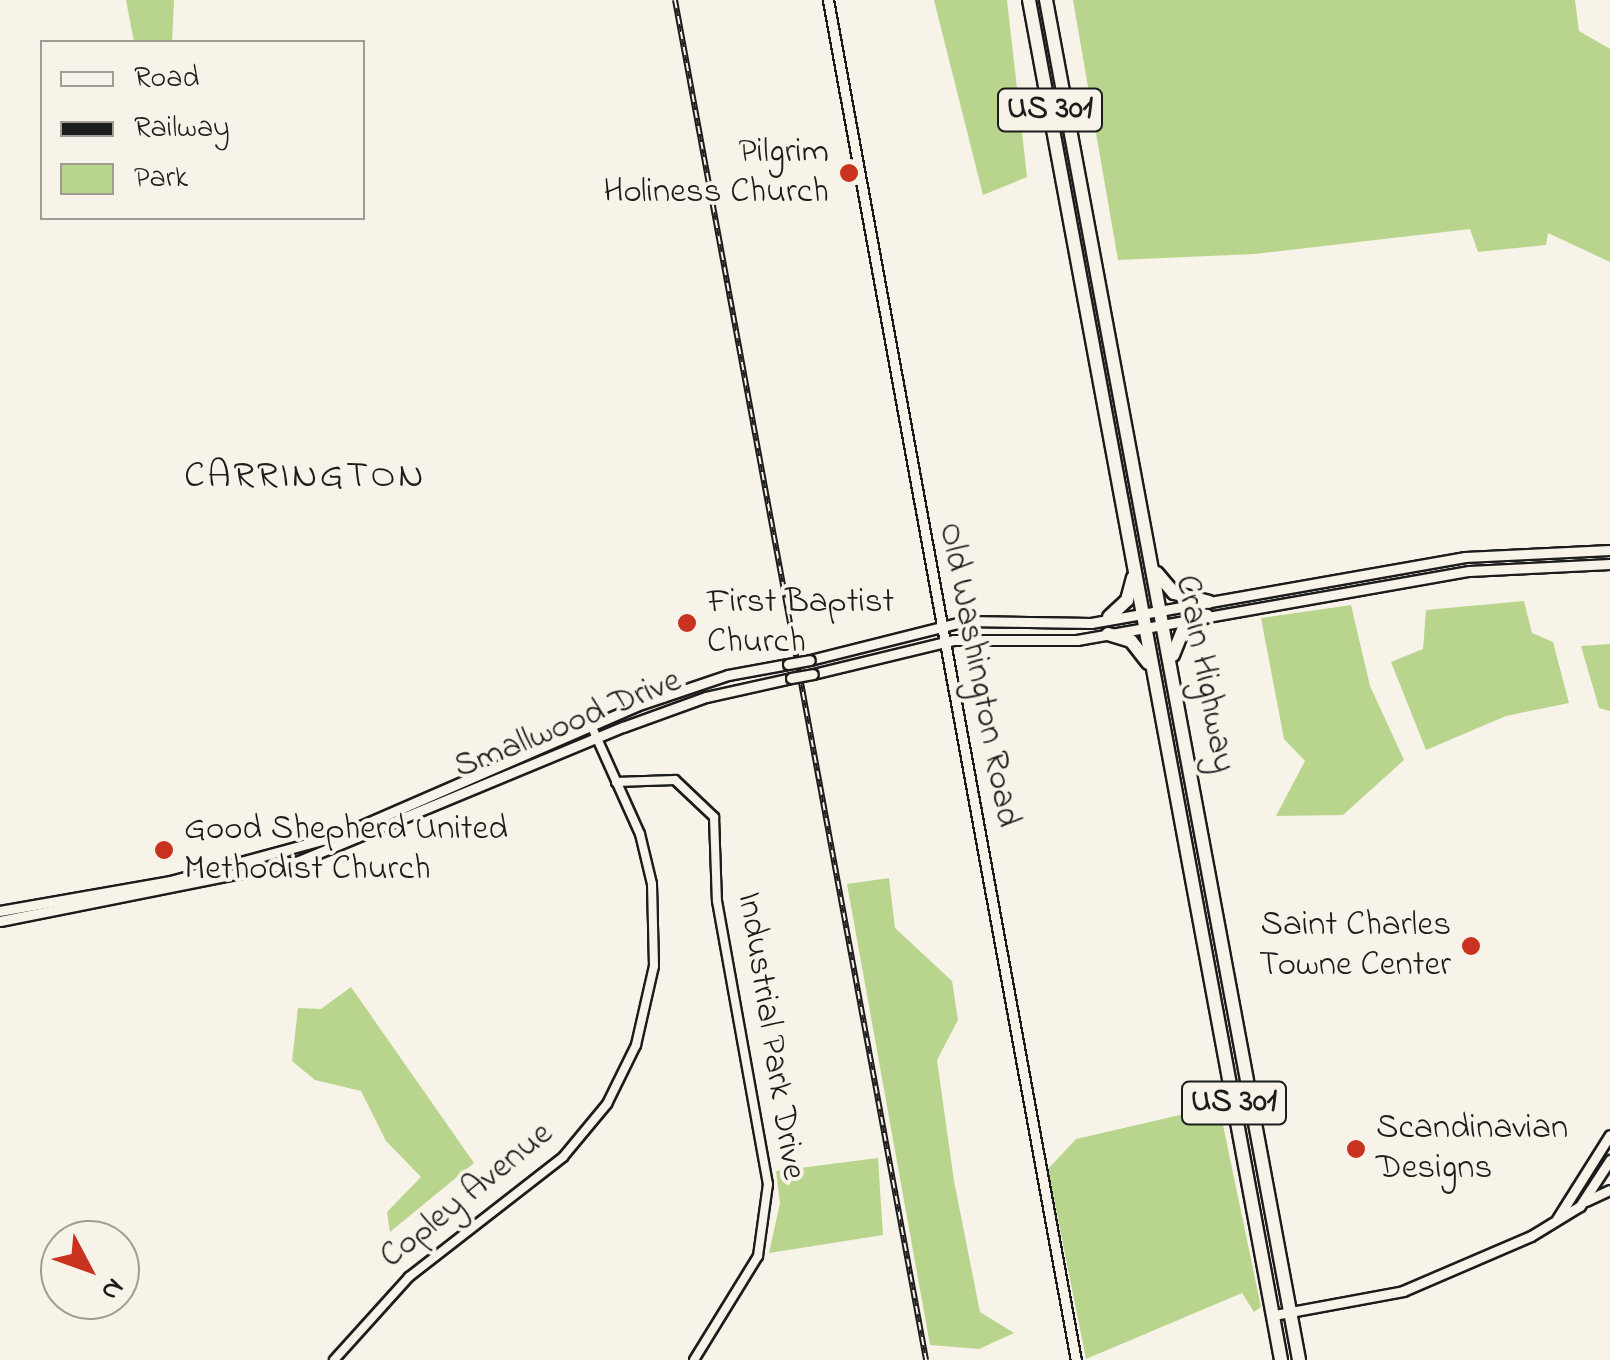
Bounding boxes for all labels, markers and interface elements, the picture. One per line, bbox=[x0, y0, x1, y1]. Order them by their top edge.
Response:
legend bbox=[40, 40, 365, 220]
text: Road bbox=[134, 57, 199, 101]
road number: US 301 bbox=[995, 83, 1105, 137]
text: Railway bbox=[134, 107, 230, 151]
place label: Pilgrim Holiness Church bbox=[603, 132, 829, 214]
text: Park bbox=[134, 157, 188, 201]
marker: Pilgrim Holiness Church bbox=[838, 162, 860, 184]
district label: CARRINGTON bbox=[184, 455, 426, 501]
street label: Old Washington Road bbox=[928, 519, 1028, 831]
street label: Crain Highway bbox=[1164, 572, 1244, 776]
place label: First Baptist Church bbox=[707, 582, 894, 664]
marker: First Baptist Church bbox=[676, 612, 698, 634]
street label: Smallwood Drive bbox=[449, 660, 687, 790]
place label: Good Shepherd United Methodist Church bbox=[184, 809, 508, 891]
marker: Good Shepherd United Methodist Church bbox=[153, 839, 175, 861]
street label: Industrial Park Drive bbox=[727, 889, 813, 1183]
place label: Saint Charles Towne Center bbox=[1259, 905, 1451, 987]
marker: Saint Charles Towne Center bbox=[1460, 935, 1482, 957]
road number: US 301 bbox=[1179, 1076, 1289, 1130]
place label: Scandinavian Designs bbox=[1376, 1108, 1568, 1190]
street label: Copley Avenue bbox=[372, 1114, 562, 1278]
marker: Scandinavian Designs bbox=[1345, 1138, 1367, 1160]
north arrow bbox=[40, 1220, 140, 1320]
text: N bbox=[90, 1268, 133, 1309]

